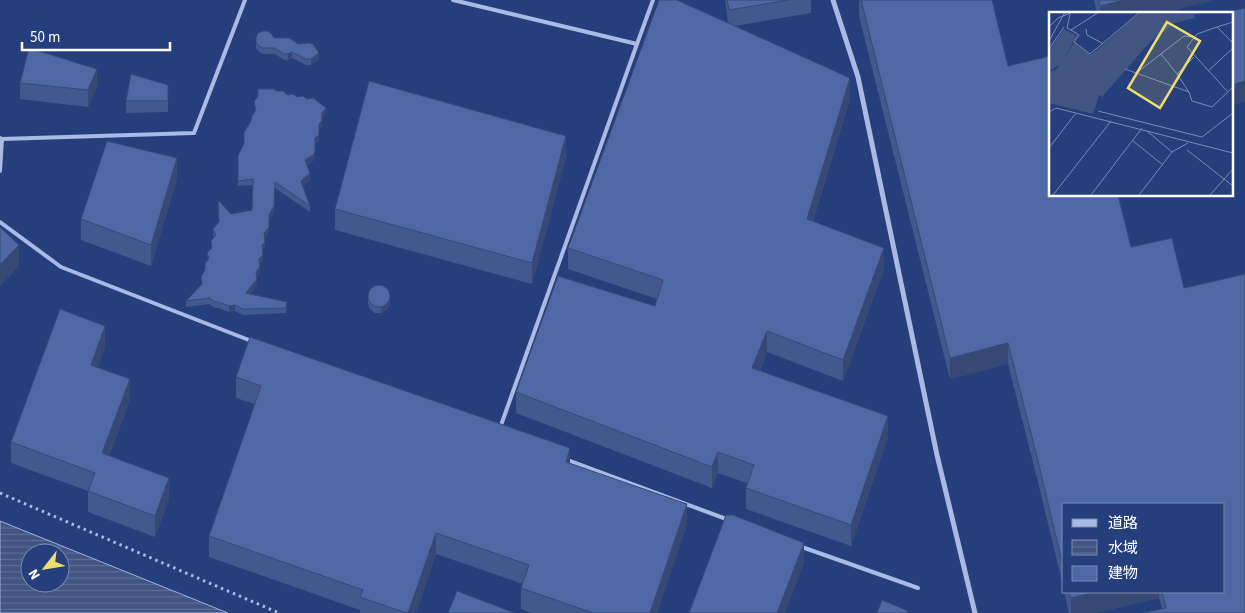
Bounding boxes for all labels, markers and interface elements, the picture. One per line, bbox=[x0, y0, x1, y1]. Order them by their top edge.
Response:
inset map bbox=[1049, 12, 1232, 196]
scale bar bbox=[22, 20, 170, 52]
text: 50 m bbox=[30, 27, 60, 48]
legend bbox=[1062, 503, 1225, 593]
text: 道路 bbox=[1108, 513, 1138, 534]
text: 水域 bbox=[1108, 538, 1138, 559]
north arrow bbox=[20, 543, 70, 593]
text: 建物 bbox=[1108, 563, 1138, 584]
text: N bbox=[24, 565, 46, 583]

